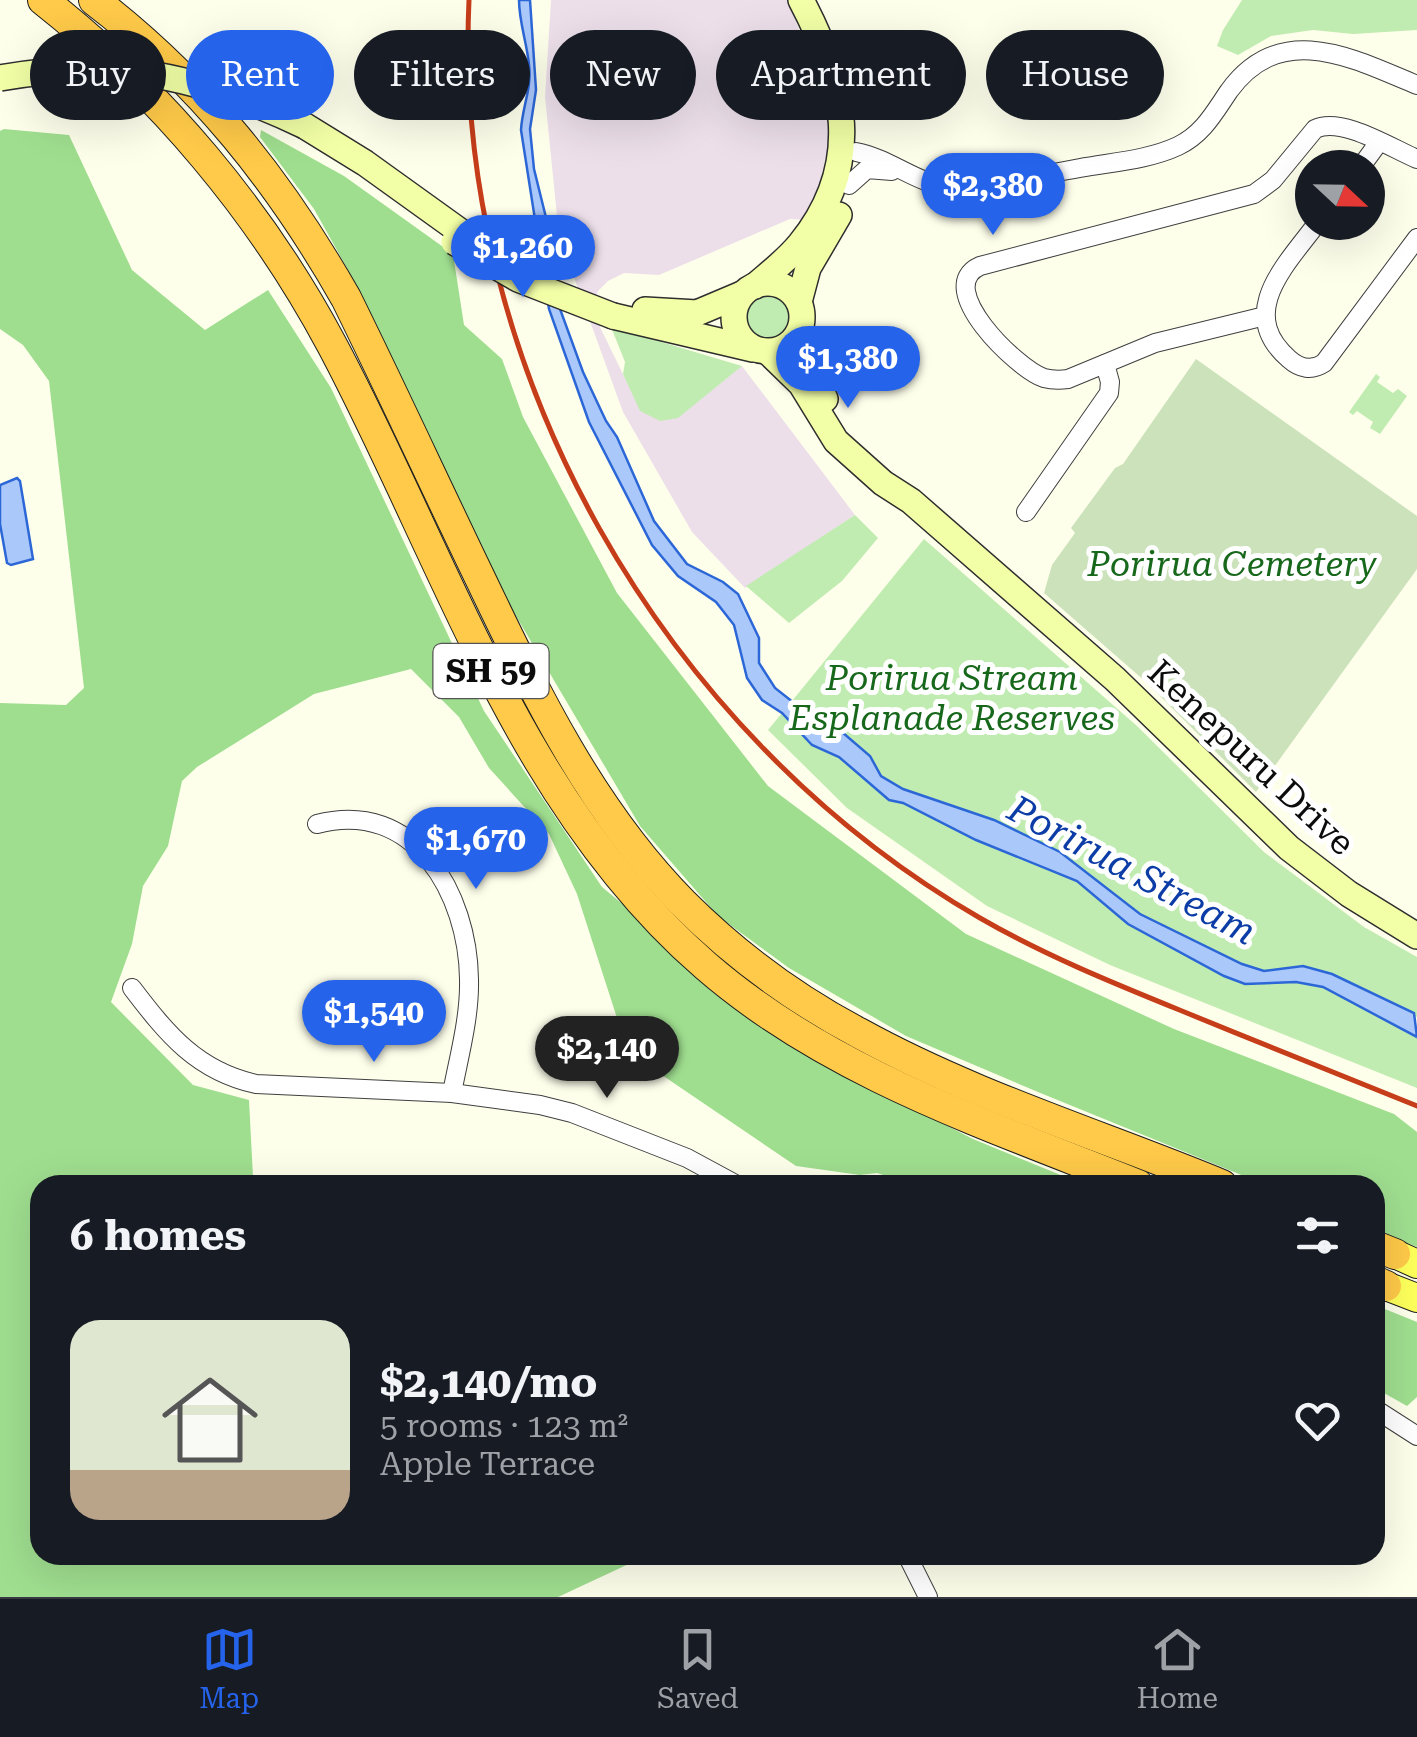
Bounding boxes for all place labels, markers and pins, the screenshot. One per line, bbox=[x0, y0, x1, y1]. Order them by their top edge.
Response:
pin: $2,380 bbox=[912, 153, 1074, 238]
pin: $1,260 bbox=[442, 215, 604, 300]
pin: $1,380 bbox=[767, 326, 929, 411]
pin: $1,670 bbox=[395, 807, 557, 892]
pin: $1,540 bbox=[293, 980, 455, 1065]
pin: $2,140 bbox=[526, 1016, 688, 1101]

